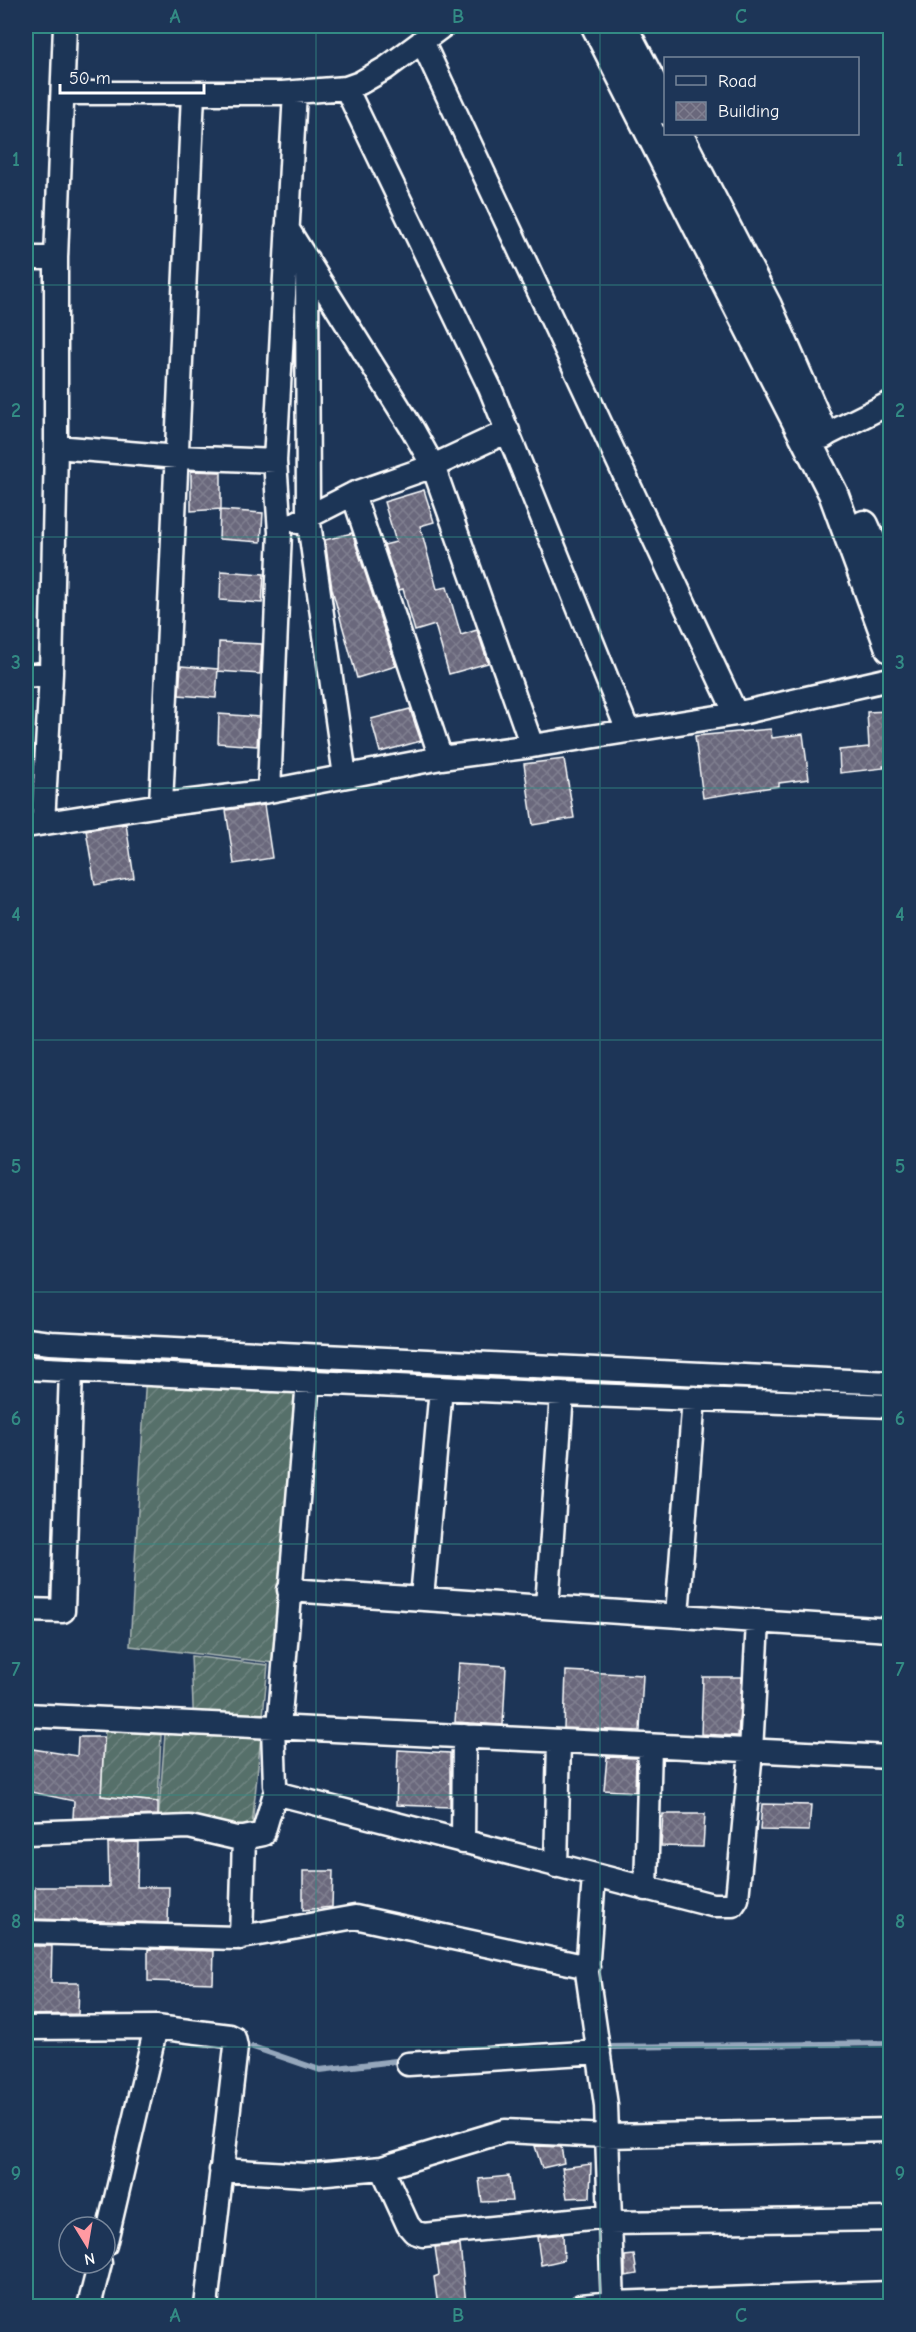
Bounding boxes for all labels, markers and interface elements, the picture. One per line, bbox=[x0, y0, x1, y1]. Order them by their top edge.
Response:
text: A bbox=[169, 5, 181, 28]
text: B bbox=[452, 5, 464, 28]
text: C bbox=[735, 5, 747, 28]
scale bar bbox=[60, 57, 204, 95]
legend bbox=[664, 57, 859, 135]
text: 50 m bbox=[69, 68, 111, 89]
text: Road bbox=[718, 71, 757, 92]
text: Building bbox=[718, 101, 780, 122]
text: 1 bbox=[12, 148, 20, 171]
text: 1 bbox=[896, 148, 904, 171]
text: 2 bbox=[11, 399, 21, 422]
text: 2 bbox=[895, 399, 905, 422]
text: 3 bbox=[11, 651, 21, 674]
text: 3 bbox=[895, 651, 905, 674]
text: 4 bbox=[11, 903, 21, 926]
text: 4 bbox=[895, 903, 905, 926]
text: 5 bbox=[11, 1155, 21, 1178]
text: 5 bbox=[895, 1155, 905, 1178]
text: 6 bbox=[11, 1407, 21, 1430]
text: 6 bbox=[895, 1407, 905, 1430]
text: 7 bbox=[12, 1658, 21, 1681]
text: 7 bbox=[896, 1658, 905, 1681]
text: 8 bbox=[11, 1910, 21, 1933]
text: 8 bbox=[895, 1910, 905, 1933]
text: 9 bbox=[11, 2162, 21, 2185]
text: 9 bbox=[895, 2162, 905, 2185]
north arrow bbox=[57, 2215, 117, 2275]
text: N bbox=[83, 2249, 97, 2269]
text: A bbox=[169, 2304, 181, 2327]
text: B bbox=[452, 2304, 464, 2327]
text: C bbox=[735, 2304, 747, 2327]

